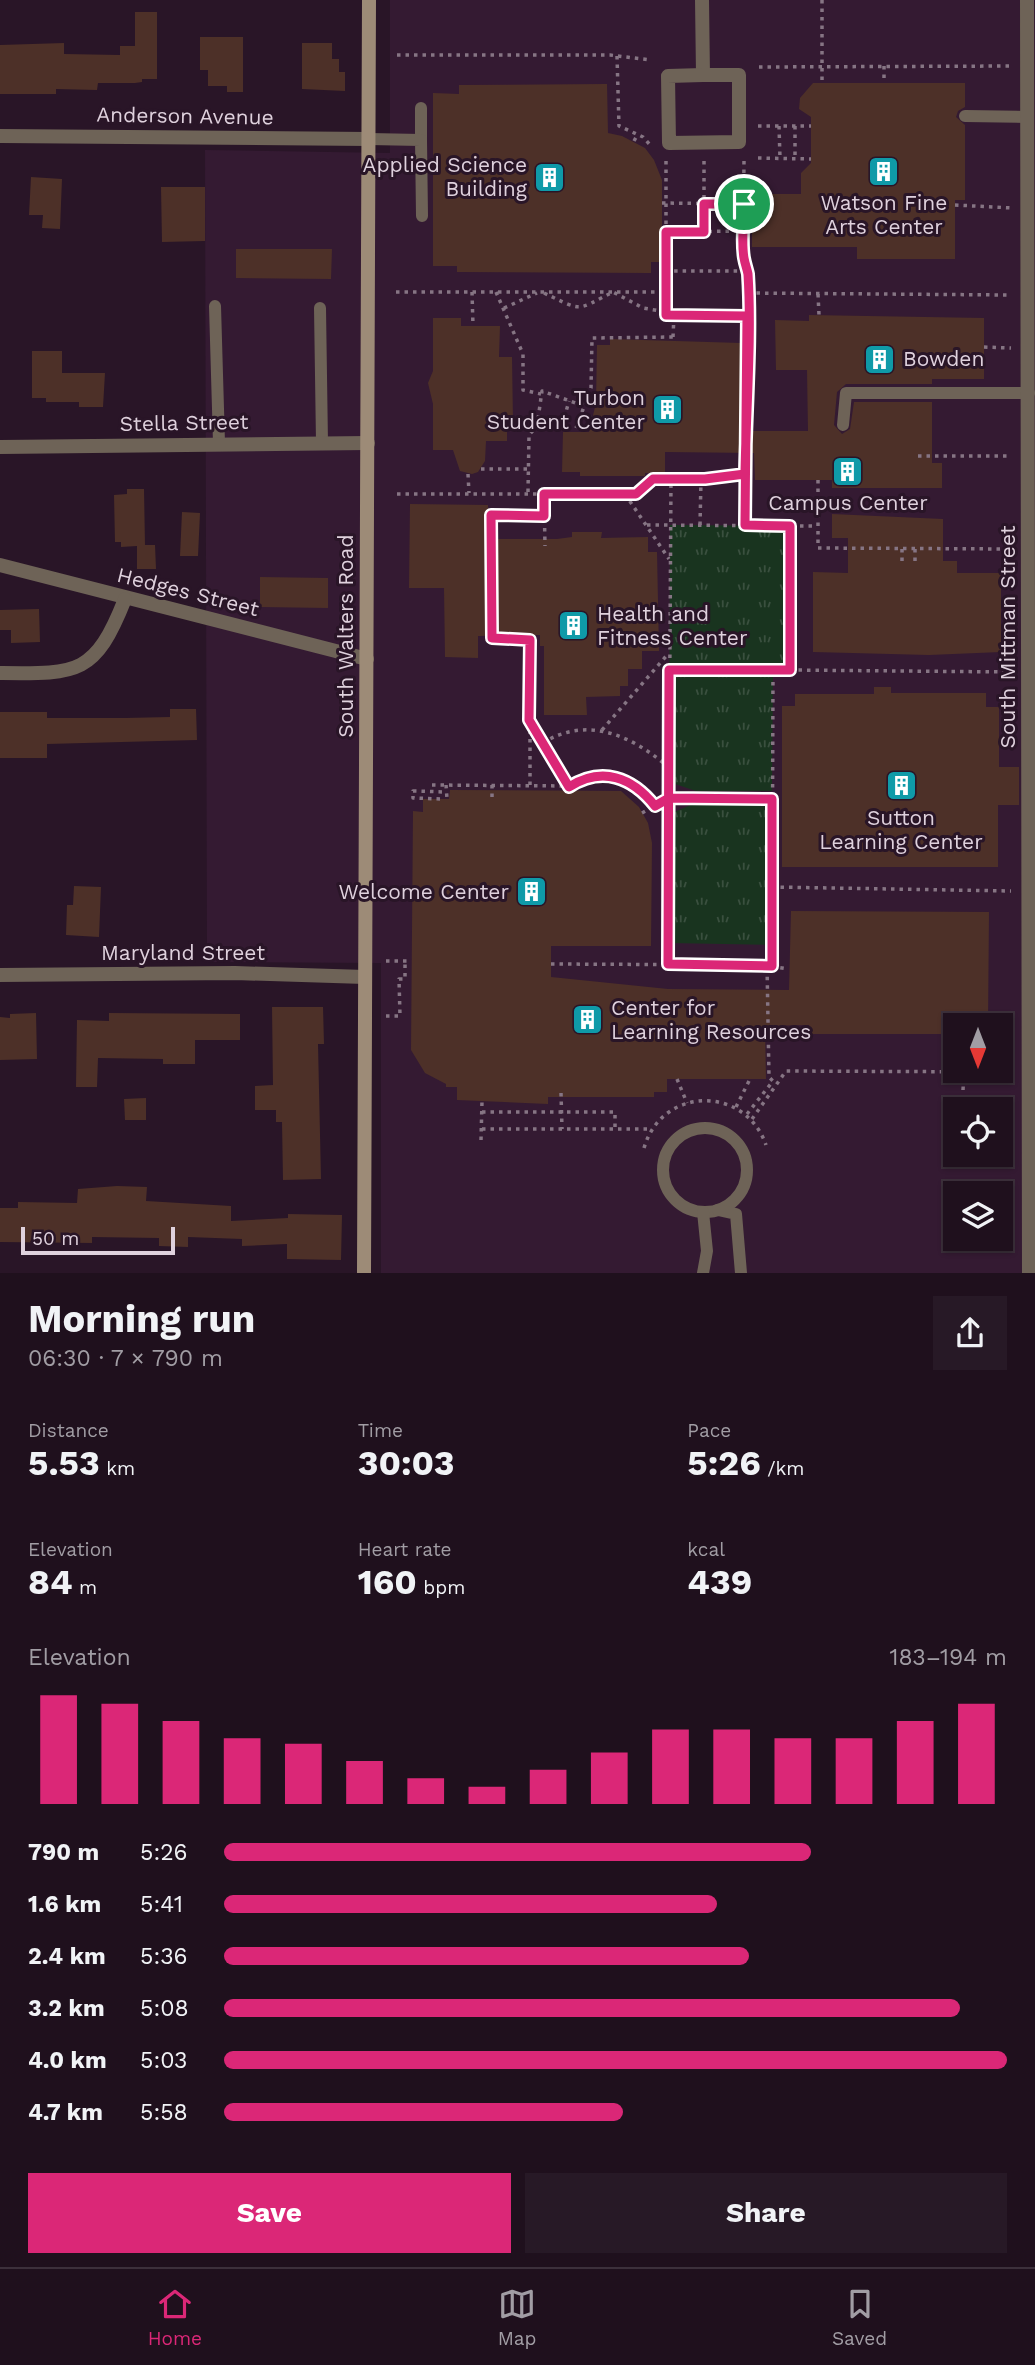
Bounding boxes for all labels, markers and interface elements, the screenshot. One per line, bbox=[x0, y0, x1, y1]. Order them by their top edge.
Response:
street label: Anderson Avenue bbox=[96, 101, 274, 130]
place label: Applied Science Building bbox=[363, 152, 528, 201]
building icon: Watson Fine Arts Center bbox=[867, 154, 901, 188]
building icon: Applied Science Building bbox=[533, 160, 567, 194]
pin bbox=[714, 174, 774, 234]
icon: arrive bbox=[725, 185, 763, 223]
place label: Watson Fine Arts Center bbox=[821, 190, 947, 239]
building icon: Bowden bbox=[863, 342, 897, 376]
place label: Bowden bbox=[903, 346, 984, 371]
place label: Turbon Student Center bbox=[487, 385, 645, 434]
building icon: Turbon Student Center bbox=[651, 393, 685, 427]
street label: Stella Street bbox=[119, 409, 249, 436]
building icon: Campus Center bbox=[831, 454, 865, 488]
place label: Campus Center bbox=[768, 490, 928, 515]
street label: South Mittman Street bbox=[995, 525, 1020, 749]
street label: South Walters Road bbox=[333, 534, 358, 738]
street label: Hedges Street bbox=[115, 562, 262, 621]
place label: Health and Fitness Center bbox=[597, 601, 748, 650]
building icon: Health and Fitness Center bbox=[557, 609, 591, 643]
building icon: Sutton Learning Center bbox=[884, 769, 918, 803]
place label: Sutton Learning Center bbox=[819, 805, 983, 854]
building icon: Welcome Center bbox=[515, 875, 549, 909]
place label: Welcome Center bbox=[338, 879, 509, 904]
street label: Maryland Street bbox=[101, 940, 265, 965]
place label: Center for Learning Resources bbox=[611, 995, 811, 1044]
building icon: Center for Learning Resources bbox=[571, 1003, 605, 1037]
north arrow bbox=[943, 1013, 1013, 1083]
map controls bbox=[943, 1013, 1013, 1251]
button: locate bbox=[943, 1097, 1013, 1167]
button: layers bbox=[943, 1181, 1013, 1251]
scale bar bbox=[21, 1224, 175, 1256]
text: 50 m bbox=[32, 1227, 79, 1250]
button: share bbox=[933, 1296, 1007, 1370]
text: Morning run bbox=[28, 1297, 255, 1341]
text: 06:30 · 7 × 790 m bbox=[28, 1345, 223, 1372]
text: Distance bbox=[28, 1419, 109, 1442]
text: Time bbox=[358, 1419, 403, 1442]
text: Pace bbox=[687, 1419, 731, 1442]
text: 5.53 bbox=[28, 1442, 100, 1484]
text: 30:03 bbox=[358, 1442, 455, 1484]
text: 5:26 bbox=[687, 1442, 761, 1484]
text: km bbox=[100, 1457, 135, 1480]
text: /km bbox=[761, 1457, 804, 1480]
text: Elevation bbox=[28, 1538, 113, 1561]
text: Heart rate bbox=[358, 1538, 452, 1561]
text: kcal bbox=[687, 1538, 725, 1561]
text: 84 bbox=[28, 1561, 73, 1603]
text: 160 bbox=[358, 1561, 417, 1603]
text: 439 bbox=[687, 1561, 752, 1603]
text: m bbox=[73, 1576, 97, 1599]
text: bpm bbox=[417, 1576, 465, 1599]
text: Elevation bbox=[28, 1644, 131, 1671]
text: 183–194 m bbox=[890, 1644, 1007, 1671]
text: 790 m bbox=[28, 1839, 99, 1866]
text: 5:26 bbox=[140, 1839, 188, 1866]
text: 1.6 km bbox=[28, 1891, 101, 1918]
text: 5:41 bbox=[140, 1891, 183, 1918]
text: 2.4 km bbox=[28, 1943, 106, 1970]
text: 5:36 bbox=[140, 1943, 188, 1970]
text: 3.2 km bbox=[28, 1995, 105, 2022]
text: 5:08 bbox=[140, 1995, 189, 2022]
text: 4.0 km bbox=[28, 2047, 107, 2074]
text: 5:03 bbox=[140, 2047, 187, 2074]
text: 4.7 km bbox=[28, 2099, 103, 2126]
text: 5:58 bbox=[140, 2099, 188, 2126]
button: Save bbox=[28, 2173, 511, 2253]
button: Share bbox=[525, 2173, 1007, 2253]
tab: Home bbox=[148, 2285, 202, 2350]
tab: Map bbox=[498, 2285, 536, 2350]
tab: Saved bbox=[832, 2285, 887, 2350]

